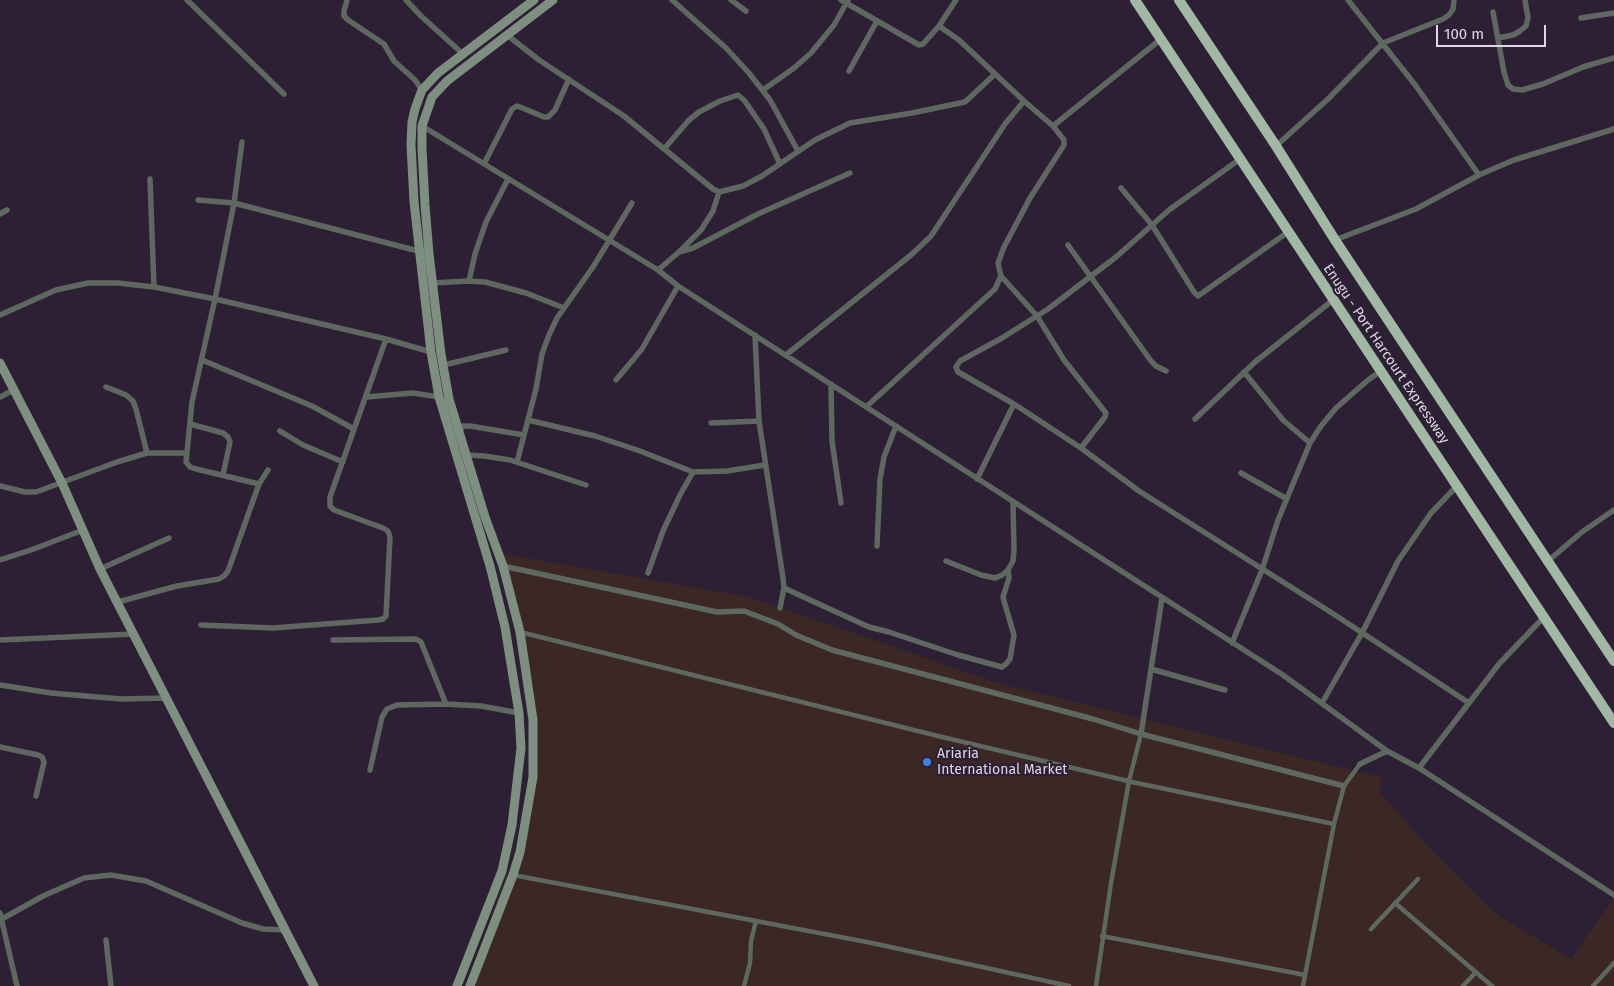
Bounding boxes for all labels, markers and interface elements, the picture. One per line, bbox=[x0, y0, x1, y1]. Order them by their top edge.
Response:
scale bar bbox=[1439, 15, 1549, 47]
text: 100 m bbox=[1444, 25, 1484, 43]
street label: Enugu - Port Harcourt Expressway bbox=[1319, 261, 1453, 447]
place label: Ariaria International Market bbox=[937, 746, 1067, 779]
marker: Ariaria International Market bbox=[921, 756, 933, 768]

